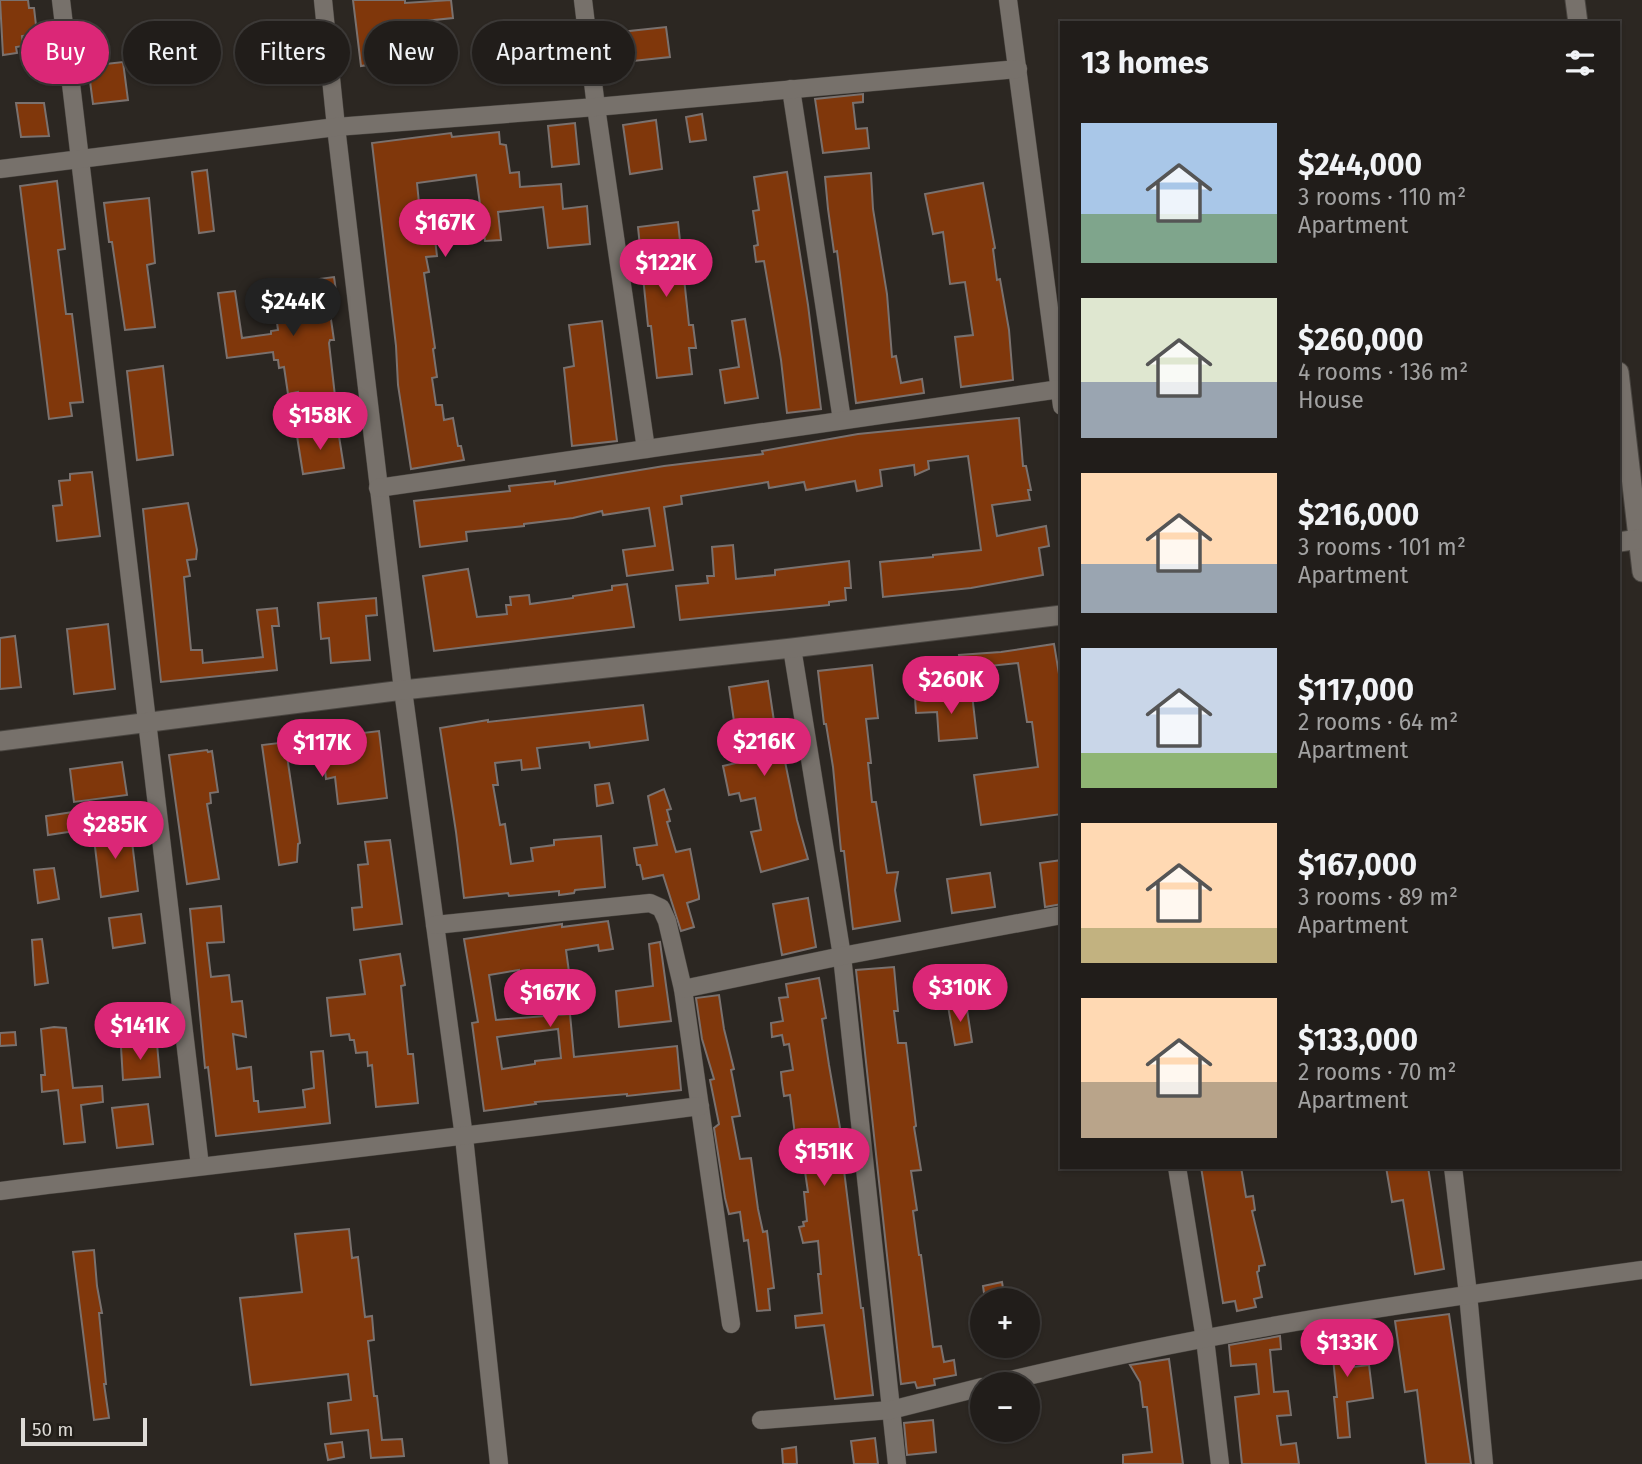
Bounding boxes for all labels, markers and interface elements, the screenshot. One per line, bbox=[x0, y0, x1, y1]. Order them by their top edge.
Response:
chip: Buy bbox=[21, 21, 109, 84]
chip: Rent bbox=[123, 21, 221, 84]
chip: Filters bbox=[235, 21, 350, 84]
chip: New bbox=[364, 21, 458, 84]
chip: Apartment bbox=[472, 21, 635, 84]
icon: filters bbox=[1561, 44, 1599, 82]
text: 13 homes bbox=[1081, 45, 1209, 81]
text: $244,000 bbox=[1298, 147, 1422, 183]
icon: home bbox=[1137, 151, 1221, 235]
text: 3 rooms · 110 m² bbox=[1298, 183, 1466, 211]
pin: $167K bbox=[396, 200, 494, 259]
text: $167K bbox=[415, 208, 475, 236]
text: Apartment bbox=[1298, 211, 1408, 239]
pin: $122K bbox=[617, 240, 715, 299]
text: $122K bbox=[636, 248, 696, 276]
pin: $244K bbox=[244, 278, 342, 338]
text: $244K bbox=[261, 287, 325, 315]
text: $260,000 bbox=[1298, 322, 1424, 358]
icon: home bbox=[1137, 326, 1221, 410]
text: 4 rooms · 136 m² bbox=[1298, 358, 1468, 386]
text: House bbox=[1298, 386, 1364, 414]
pin: $158K bbox=[271, 392, 369, 452]
text: $158K bbox=[289, 401, 351, 429]
text: $216,000 bbox=[1298, 497, 1419, 533]
icon: home bbox=[1137, 501, 1221, 585]
text: 3 rooms · 101 m² bbox=[1298, 533, 1466, 561]
text: Apartment bbox=[1298, 561, 1408, 589]
pin: $260K bbox=[902, 656, 1000, 716]
text: $260K bbox=[918, 665, 984, 693]
text: $117,000 bbox=[1298, 672, 1414, 708]
icon: home bbox=[1137, 676, 1221, 760]
text: 2 rooms · 64 m² bbox=[1298, 708, 1458, 736]
pin: $216K bbox=[715, 718, 813, 778]
pin: $117K bbox=[273, 720, 371, 779]
text: $216K bbox=[733, 727, 795, 755]
text: $117K bbox=[293, 728, 351, 756]
text: Apartment bbox=[1298, 736, 1408, 764]
pin: $285K bbox=[66, 802, 164, 861]
text: $285K bbox=[83, 810, 147, 838]
text: $167,000 bbox=[1298, 847, 1417, 883]
icon: home bbox=[1137, 851, 1221, 935]
text: 3 rooms · 89 m² bbox=[1298, 883, 1458, 911]
text: Apartment bbox=[1298, 911, 1408, 939]
pin: $310K bbox=[911, 964, 1009, 1024]
pin: $167K bbox=[501, 970, 599, 1029]
text: $310K bbox=[929, 973, 991, 1001]
text: $167K bbox=[520, 978, 580, 1006]
pin: $141K bbox=[91, 1002, 189, 1062]
text: $141K bbox=[110, 1011, 170, 1039]
text: $133,000 bbox=[1298, 1022, 1418, 1058]
icon: home bbox=[1137, 1026, 1221, 1110]
text: 2 rooms · 70 m² bbox=[1298, 1058, 1456, 1086]
text: Apartment bbox=[1298, 1086, 1408, 1114]
pin: $151K bbox=[775, 1128, 873, 1188]
text: $151K bbox=[795, 1137, 853, 1165]
map controls bbox=[970, 1288, 1040, 1442]
button: + bbox=[970, 1288, 1040, 1358]
pin: $133K bbox=[1298, 1320, 1396, 1379]
text: $133K bbox=[1317, 1328, 1377, 1356]
button: − bbox=[970, 1372, 1040, 1442]
scale bar bbox=[21, 1415, 147, 1447]
text: 50 m bbox=[32, 1418, 73, 1441]

